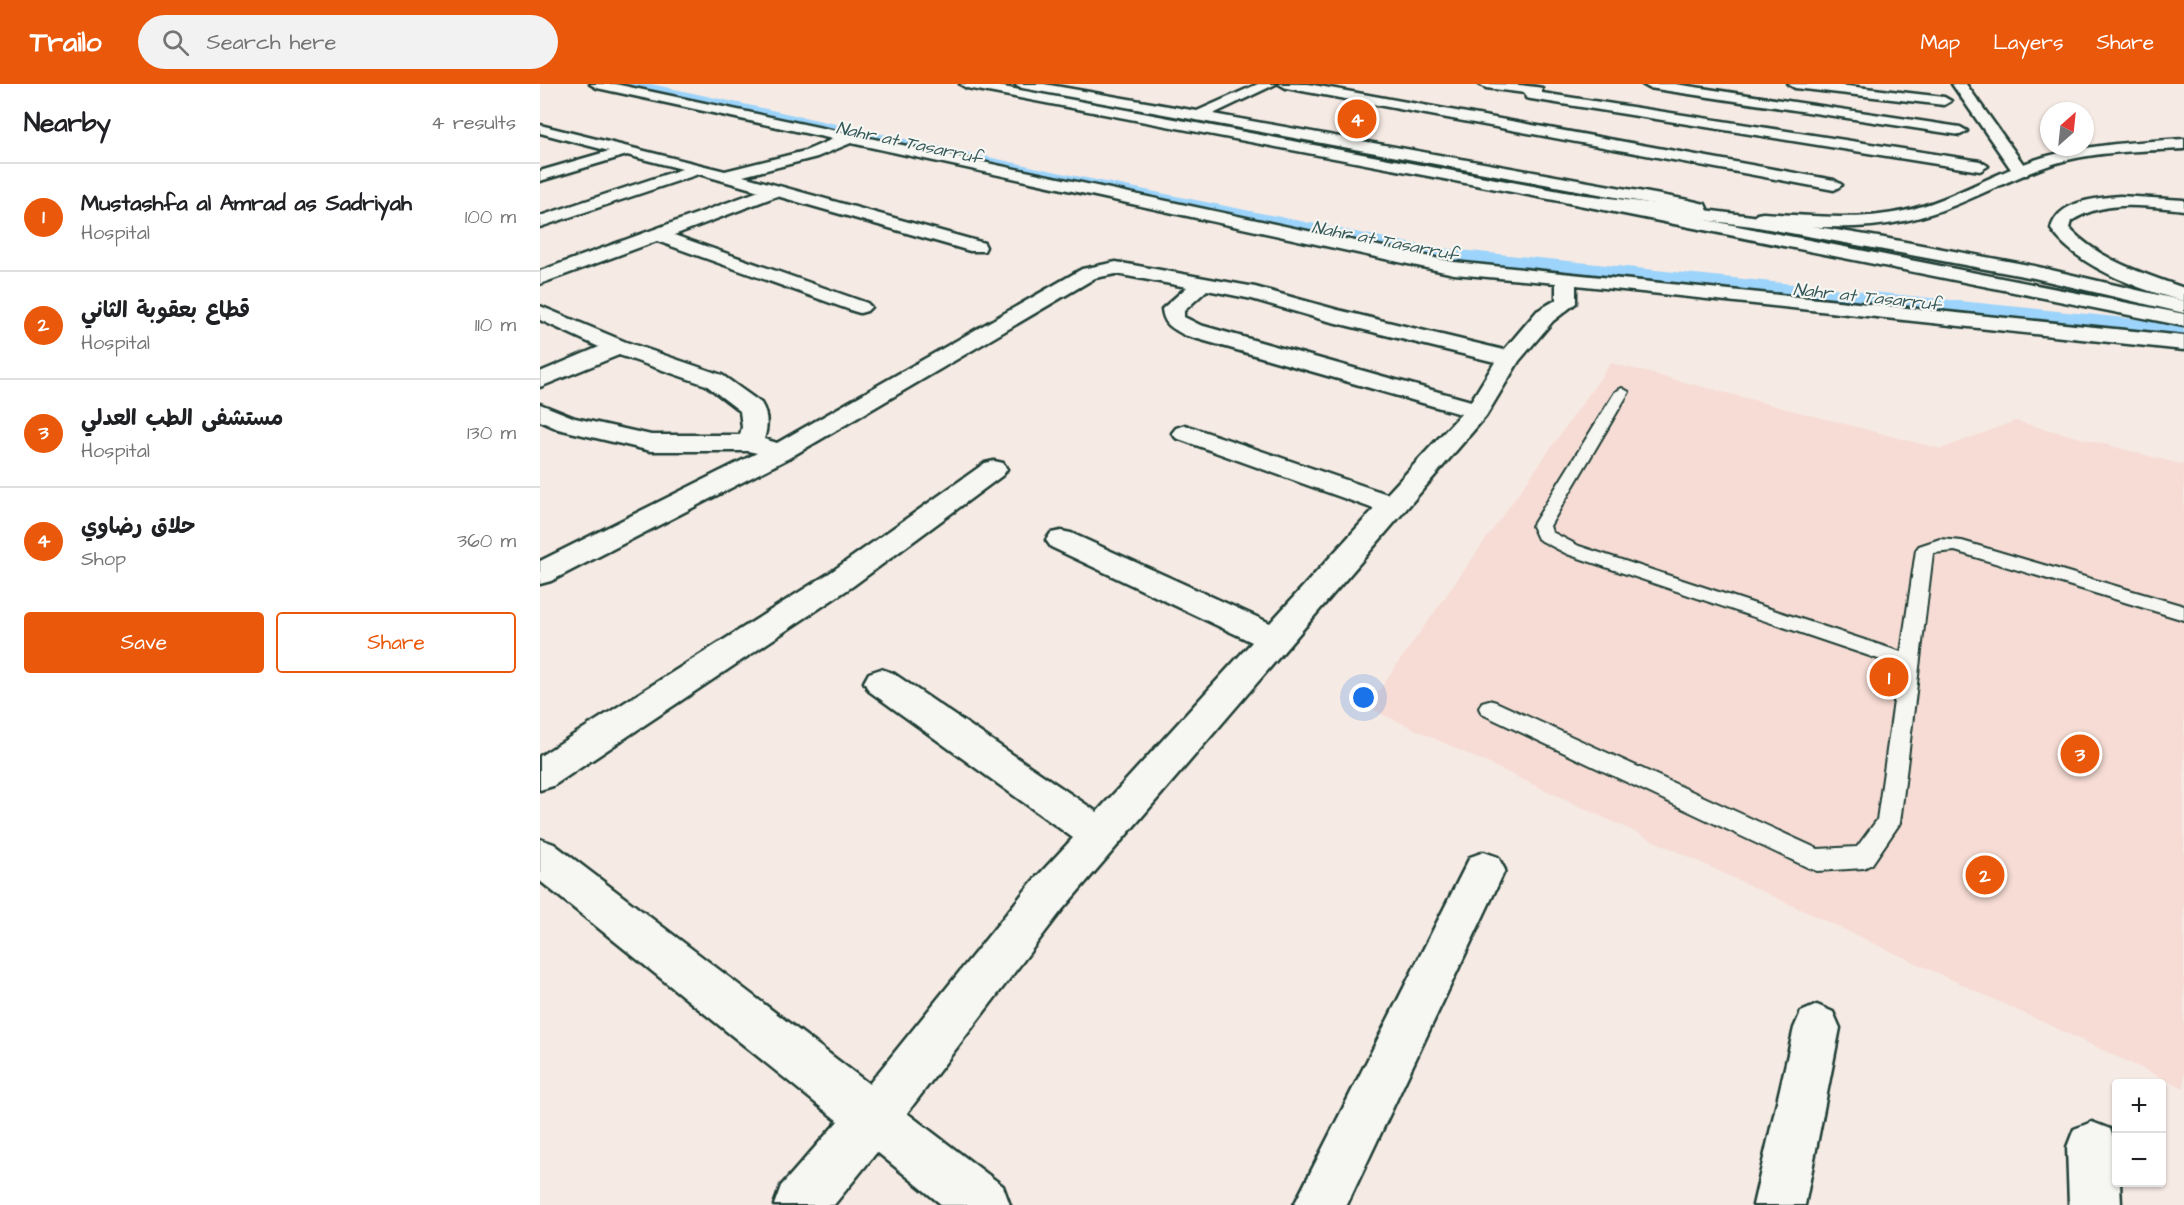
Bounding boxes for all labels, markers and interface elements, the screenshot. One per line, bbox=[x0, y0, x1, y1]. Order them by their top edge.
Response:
search box bbox=[138, 15, 558, 69]
text: Trailo bbox=[30, 23, 102, 62]
icon: search bbox=[159, 26, 192, 59]
text: Search here bbox=[207, 27, 336, 58]
text: Map bbox=[1920, 28, 1960, 57]
text: Layers bbox=[1993, 28, 2063, 57]
text: Share bbox=[2096, 28, 2154, 57]
pin: 4 bbox=[1338, 96, 1376, 141]
north arrow bbox=[2040, 102, 2094, 156]
text: Nearby bbox=[24, 105, 111, 141]
text: 4 results bbox=[431, 109, 516, 137]
water label: Nahr at Tasarruf bbox=[834, 115, 986, 171]
text: Mustashfa al Amrad as Sadriyah bbox=[81, 188, 412, 219]
text: 1 bbox=[42, 203, 45, 231]
text: 100 m bbox=[465, 203, 516, 231]
water label: Nahr at Tasarruf bbox=[1310, 215, 1462, 268]
text: Hospital bbox=[81, 219, 150, 247]
water label: Nahr at Tasarruf bbox=[1792, 277, 1944, 317]
text: قطاع بعقوبة الثاني bbox=[81, 295, 250, 326]
text: 2 bbox=[38, 311, 49, 339]
text: 110 m bbox=[475, 311, 516, 339]
text: Hospital bbox=[81, 329, 150, 357]
text: مستشفى الطب العدلي bbox=[81, 403, 283, 434]
text: 3 bbox=[38, 419, 49, 447]
text: 130 m bbox=[467, 419, 516, 447]
text: Hospital bbox=[81, 437, 150, 465]
text: حلاق رضاوي bbox=[81, 511, 196, 542]
text: 4 bbox=[37, 527, 50, 555]
text: 360 m bbox=[457, 527, 516, 555]
text: Shop bbox=[81, 545, 126, 573]
button: Save bbox=[24, 612, 264, 673]
button: Share bbox=[276, 612, 516, 673]
pin: 1 bbox=[1870, 654, 1908, 700]
your location bbox=[1349, 683, 1378, 712]
pin: 3 bbox=[2060, 732, 2100, 776]
pin: 2 bbox=[1966, 852, 2004, 898]
map controls bbox=[2112, 1079, 2166, 1187]
button: + bbox=[2112, 1079, 2166, 1133]
button: − bbox=[2112, 1133, 2166, 1187]

